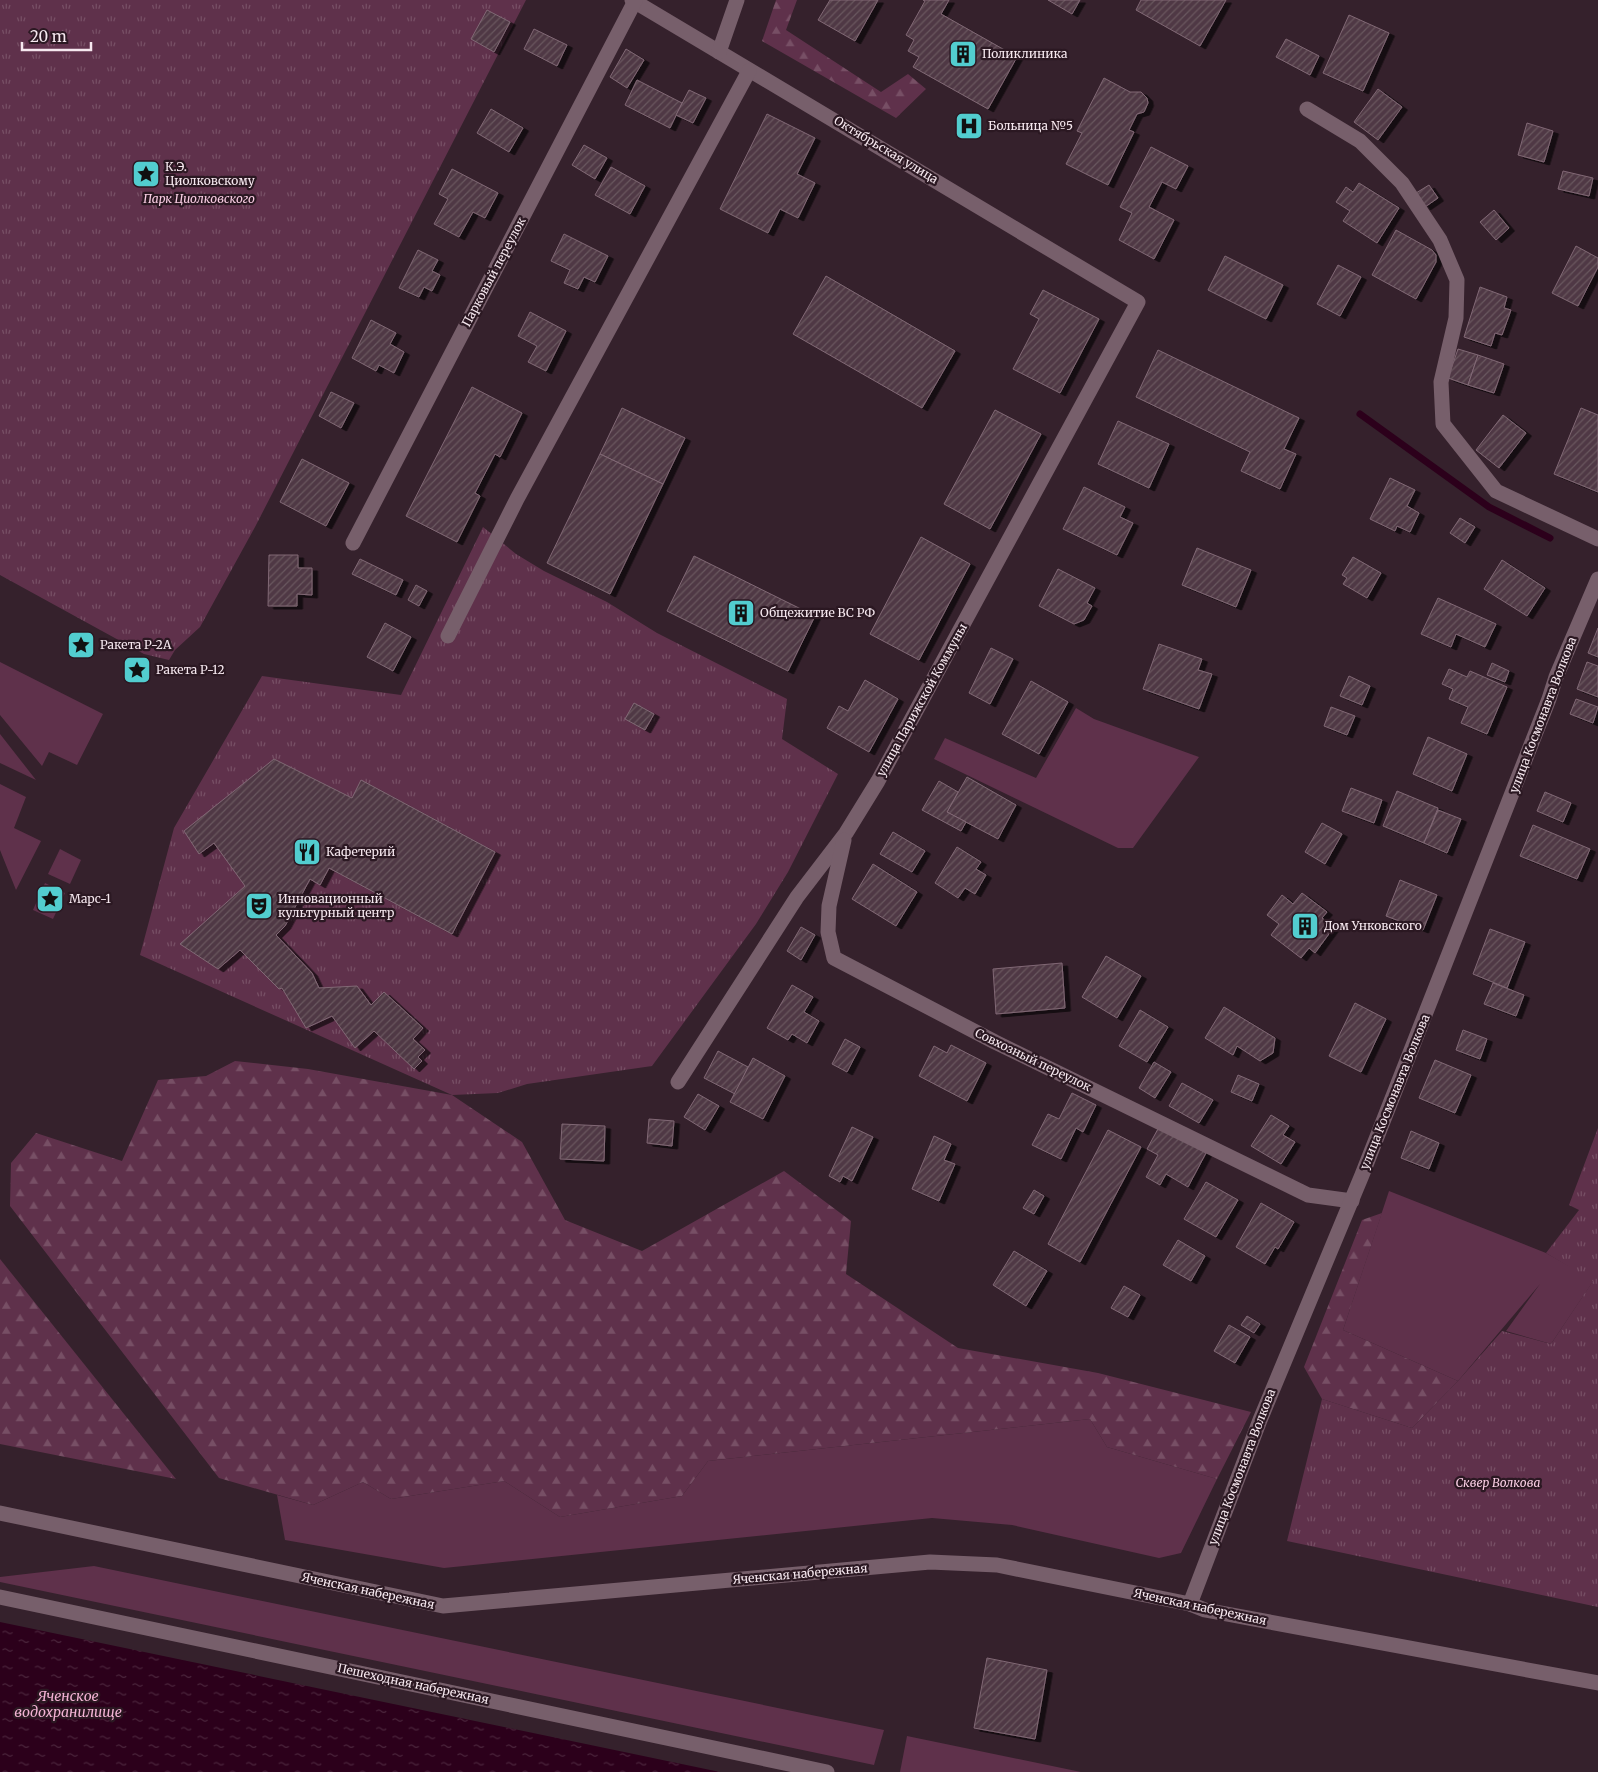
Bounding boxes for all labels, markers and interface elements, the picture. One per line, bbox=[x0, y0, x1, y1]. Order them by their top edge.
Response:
scale bar bbox=[22, 20, 91, 52]
text: 20 m bbox=[30, 27, 67, 46]
building icon: Поликлиника bbox=[948, 39, 978, 69]
place label: Поликлиника bbox=[982, 46, 1068, 61]
hospital icon: Больница №5 bbox=[954, 111, 984, 141]
street label: Октябрьская улица bbox=[831, 113, 942, 187]
place label: Больница №5 bbox=[988, 118, 1073, 133]
place icon: К.Э. Циолковскому bbox=[131, 159, 161, 189]
place label: К.Э. Циолковскому bbox=[165, 159, 255, 188]
park label: Парк Циолковского bbox=[143, 191, 255, 206]
street label: Парковый переулок bbox=[458, 214, 529, 329]
building icon: Общежитие ВС РФ bbox=[726, 598, 756, 628]
place label: Общежитие ВС РФ bbox=[760, 605, 875, 620]
street label: улица Парижской Коммуны bbox=[873, 621, 970, 779]
place icon: Ракета Р-2А bbox=[66, 630, 96, 660]
street label: улица Космонавта Волкова bbox=[1506, 634, 1579, 795]
place label: Ракета Р-2А bbox=[100, 637, 172, 652]
place icon: Ракета Р-12 bbox=[122, 655, 152, 685]
place label: Ракета Р-12 bbox=[156, 662, 225, 677]
restaurant icon: Кафетерий bbox=[292, 837, 322, 867]
place label: Кафетерий bbox=[326, 844, 395, 859]
place icon: Марс-1 bbox=[35, 884, 65, 914]
place label: Марс-1 bbox=[69, 891, 111, 906]
theatre icon: Инновационный культурный центр bbox=[244, 891, 274, 921]
place label: Инновационный культурный центр bbox=[278, 891, 394, 920]
building icon: Дом Унковского bbox=[1290, 911, 1320, 941]
place label: Дом Унковского bbox=[1324, 918, 1422, 933]
street label: улица Космонавта Волкова bbox=[1356, 1012, 1433, 1172]
street label: Совхозный переулок bbox=[973, 1025, 1094, 1094]
street label: улица Космонавта Волкова bbox=[1205, 1386, 1278, 1547]
park label: Сквер Волкова bbox=[1456, 1475, 1540, 1490]
street label: Яченская набережная bbox=[732, 1560, 868, 1587]
street label: Яченская набережная bbox=[300, 1569, 436, 1612]
street label: Яченская набережная bbox=[1132, 1585, 1268, 1628]
street label: Пешеходная набережная bbox=[336, 1660, 490, 1707]
water label: Яченское водохранилище bbox=[14, 1687, 122, 1721]

